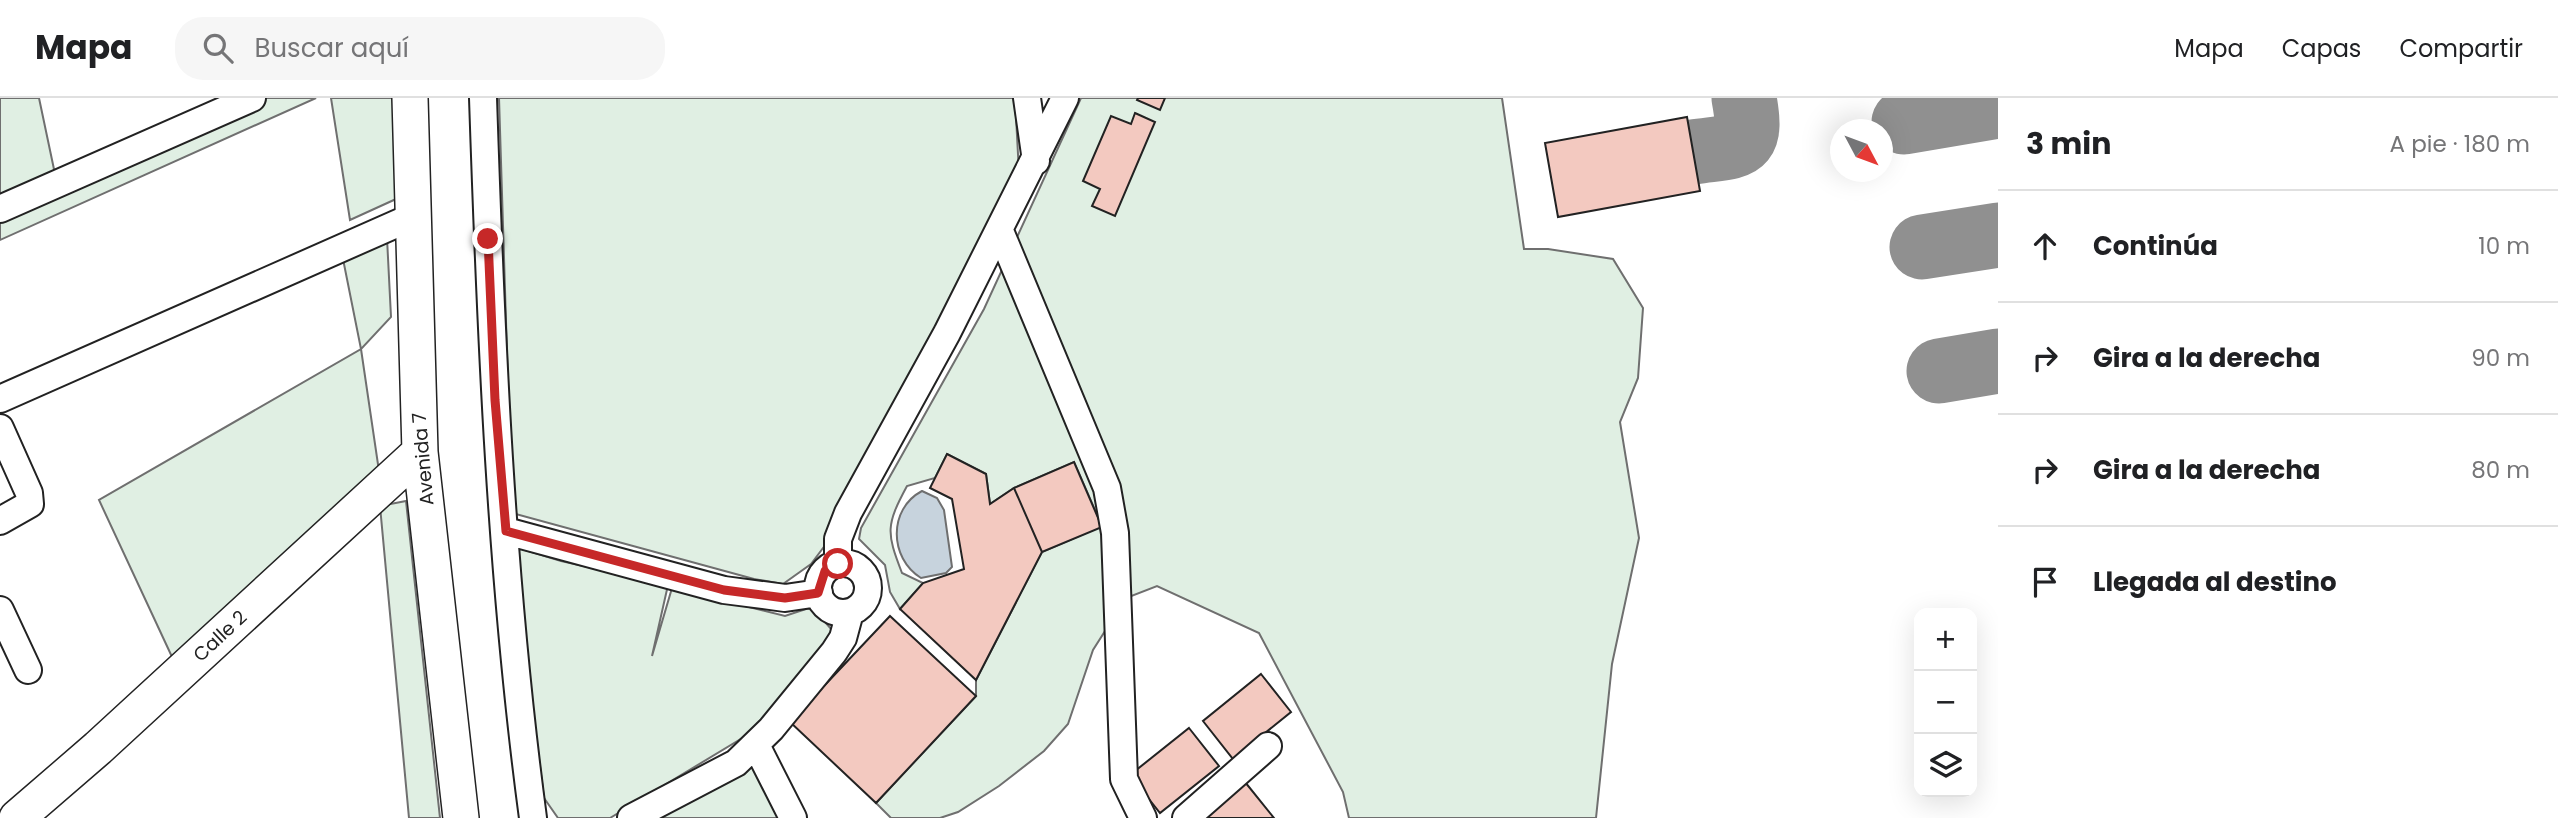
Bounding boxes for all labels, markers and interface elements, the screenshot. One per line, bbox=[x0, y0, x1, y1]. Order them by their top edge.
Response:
search box bbox=[175, 17, 665, 80]
text: Mapa bbox=[35, 24, 133, 71]
icon: search bbox=[199, 29, 237, 67]
text: Buscar aquí bbox=[255, 30, 409, 66]
text: Mapa bbox=[2174, 32, 2244, 65]
text: Capas bbox=[2282, 32, 2361, 65]
text: Compartir bbox=[2399, 32, 2523, 65]
north arrow bbox=[1830, 119, 1893, 182]
text: 3 min bbox=[2026, 122, 2111, 165]
text: A pie · 180 m bbox=[2390, 128, 2530, 160]
route end bbox=[472, 223, 503, 254]
icon: ahead bbox=[2026, 227, 2064, 265]
text: Continúa bbox=[2093, 228, 2218, 264]
text: 10 m bbox=[2478, 230, 2530, 262]
icon: right bbox=[2026, 339, 2064, 377]
text: Gira a la derecha bbox=[2093, 340, 2321, 376]
text: 90 m bbox=[2471, 342, 2530, 374]
street label: Avenida 7 bbox=[405, 411, 441, 507]
icon: right bbox=[2026, 451, 2064, 489]
text: Gira a la derecha bbox=[2093, 452, 2321, 488]
text: 80 m bbox=[2471, 454, 2530, 486]
route start bbox=[822, 548, 853, 579]
icon: arrive bbox=[2026, 563, 2064, 601]
text: Llegada al destino bbox=[2093, 564, 2337, 600]
street label: Calle 2 bbox=[187, 604, 253, 668]
map controls bbox=[1914, 608, 1977, 797]
button: + bbox=[1914, 608, 1977, 671]
button: − bbox=[1914, 671, 1977, 734]
button: layers bbox=[1914, 734, 1977, 797]

